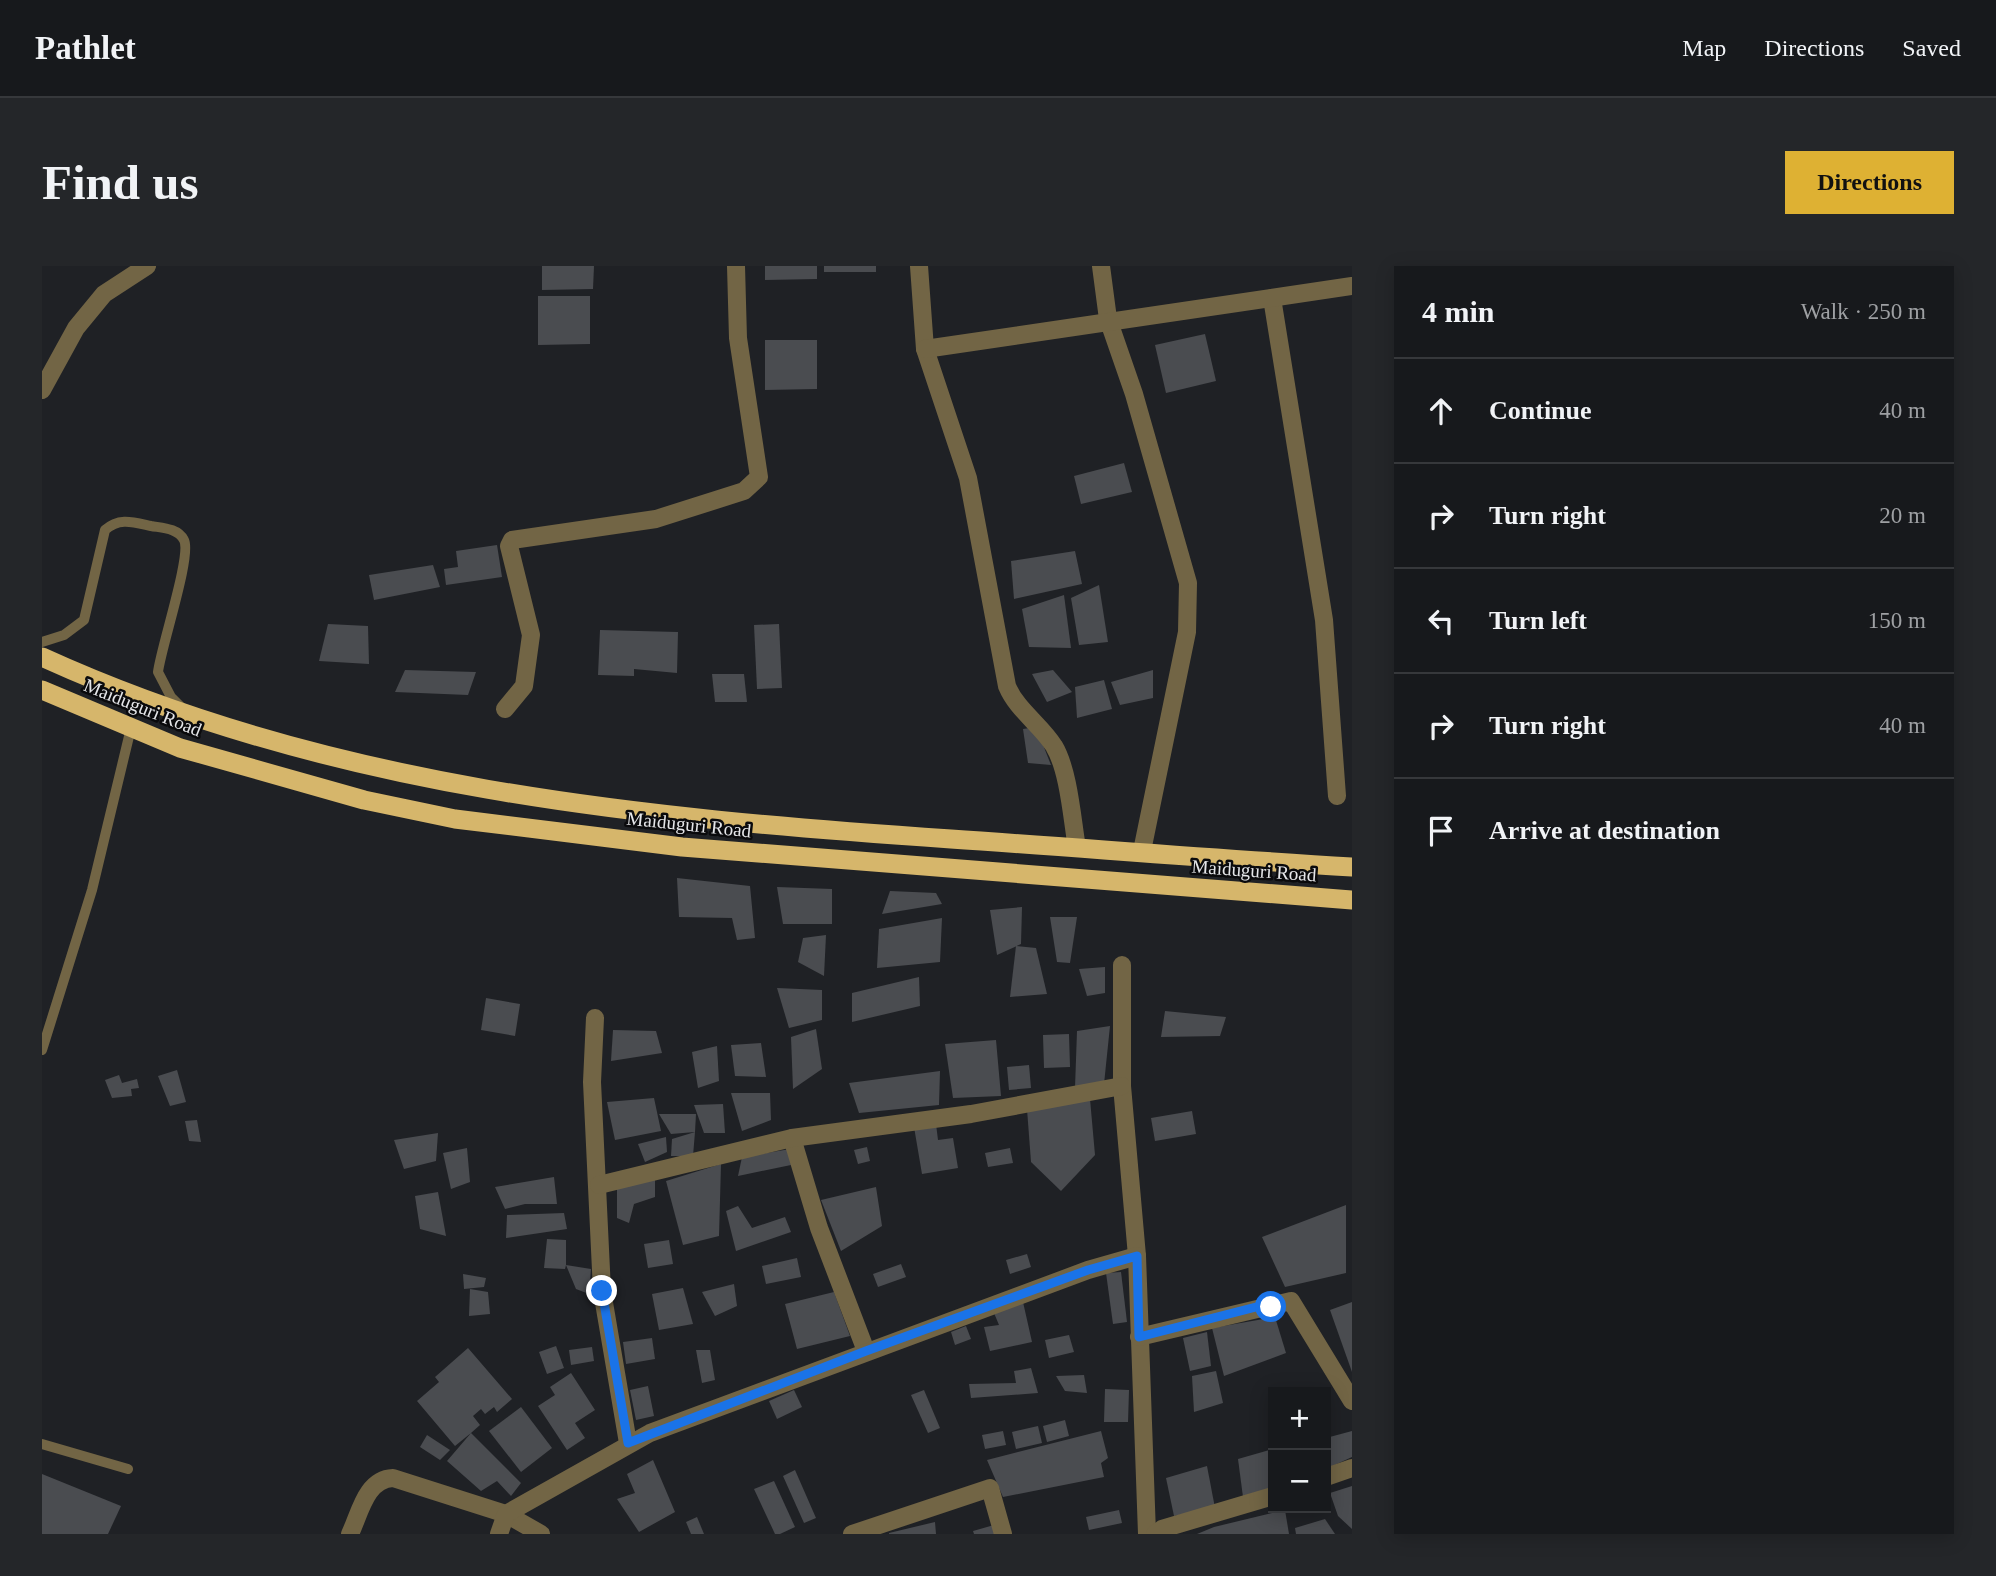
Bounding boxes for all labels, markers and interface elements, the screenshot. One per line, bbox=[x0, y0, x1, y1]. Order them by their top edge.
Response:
text: Pathlet bbox=[35, 30, 136, 66]
text: Map bbox=[1682, 35, 1726, 61]
text: Directions bbox=[1764, 35, 1864, 61]
text: Saved bbox=[1902, 35, 1961, 61]
button: Directions bbox=[1785, 151, 1954, 214]
text: Find us bbox=[42, 155, 199, 210]
text: 4 min bbox=[1422, 295, 1495, 328]
text: Walk · 250 m bbox=[1801, 299, 1926, 324]
icon: ahead bbox=[1422, 392, 1460, 430]
text: Continue bbox=[1489, 396, 1592, 425]
text: 40 m bbox=[1879, 398, 1926, 423]
icon: right bbox=[1422, 497, 1460, 535]
text: Turn right bbox=[1489, 501, 1606, 530]
text: 20 m bbox=[1879, 503, 1926, 528]
icon: left bbox=[1422, 602, 1460, 640]
text: Turn left bbox=[1489, 606, 1587, 635]
text: 150 m bbox=[1868, 608, 1926, 633]
street label: Maiduguri Road bbox=[81, 674, 205, 741]
icon: right bbox=[1422, 707, 1460, 745]
text: Turn right bbox=[1489, 711, 1606, 740]
text: 40 m bbox=[1879, 713, 1926, 738]
street label: Maiduguri Road bbox=[626, 808, 753, 842]
icon: arrive bbox=[1422, 812, 1460, 850]
text: Arrive at destination bbox=[1489, 816, 1720, 845]
street label: Maiduguri Road bbox=[1191, 856, 1318, 885]
route end bbox=[586, 1275, 617, 1306]
route start bbox=[1255, 1291, 1286, 1322]
map controls bbox=[1268, 1387, 1331, 1513]
button: + bbox=[1268, 1387, 1331, 1450]
button: − bbox=[1268, 1450, 1331, 1513]

